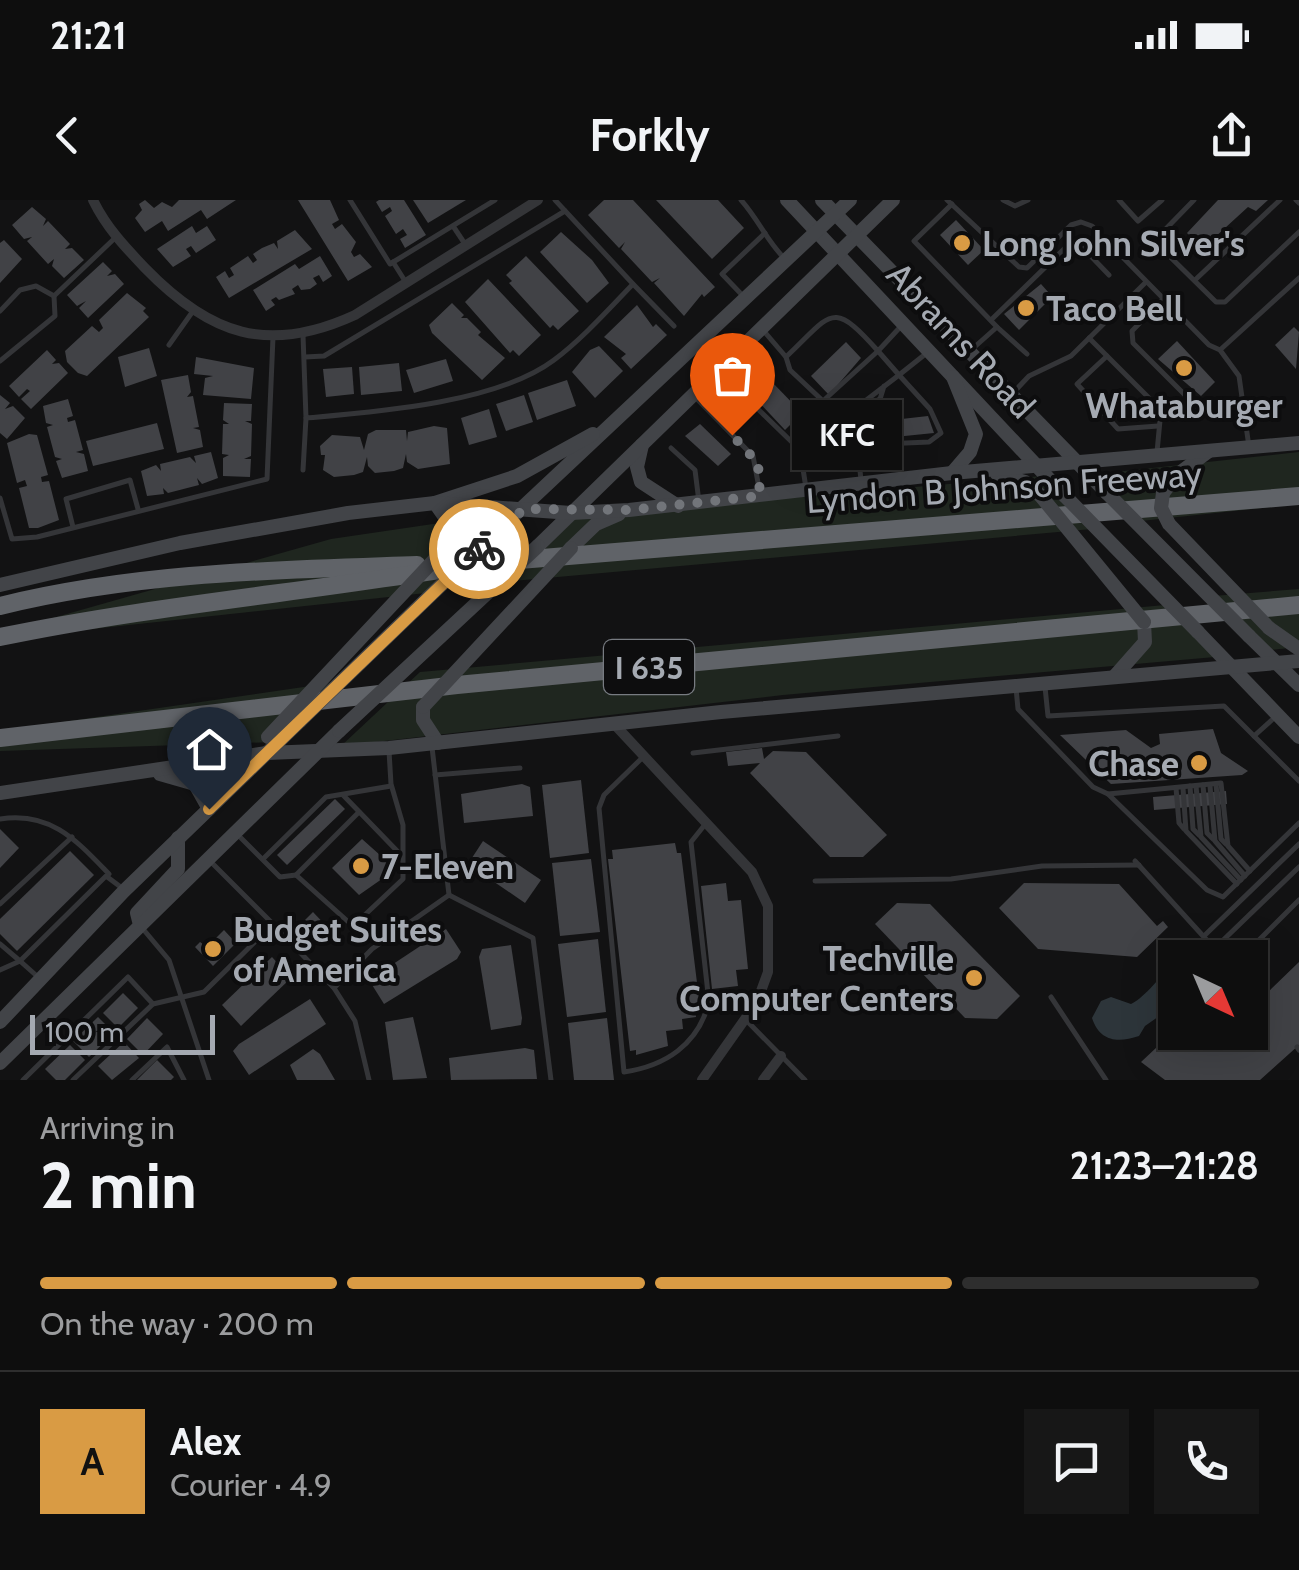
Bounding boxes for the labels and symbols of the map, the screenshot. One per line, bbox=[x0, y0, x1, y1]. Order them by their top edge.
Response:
place label: Long John Silver's bbox=[982, 222, 1245, 265]
marker: Long John Silver's bbox=[951, 232, 973, 254]
street label: Abrams Road bbox=[878, 253, 1044, 427]
place label: Taco Bell bbox=[1046, 287, 1183, 330]
marker: Taco Bell bbox=[1015, 297, 1037, 319]
pin bbox=[690, 333, 775, 436]
marker: Whataburger bbox=[1173, 357, 1195, 379]
place label: Whataburger bbox=[1085, 384, 1283, 427]
callout: KFC bbox=[792, 400, 902, 470]
street label: Lyndon B Johnson Freeway bbox=[805, 452, 1204, 522]
courier bbox=[429, 499, 529, 599]
road number: I 635 bbox=[604, 640, 694, 694]
pin bbox=[167, 707, 252, 810]
place label: Chase bbox=[1088, 742, 1179, 785]
marker: Chase bbox=[1188, 752, 1210, 774]
place label: 7-Eleven bbox=[381, 845, 514, 888]
marker: 7-Eleven bbox=[350, 855, 372, 877]
place label: Budget Suites of America bbox=[233, 908, 442, 991]
place label: Techville Computer Centers bbox=[679, 937, 954, 1020]
marker: Budget Suites of America bbox=[202, 938, 224, 960]
north arrow bbox=[1158, 940, 1268, 1050]
marker: Techville Computer Centers bbox=[963, 967, 985, 989]
scale bar bbox=[30, 1010, 215, 1054]

